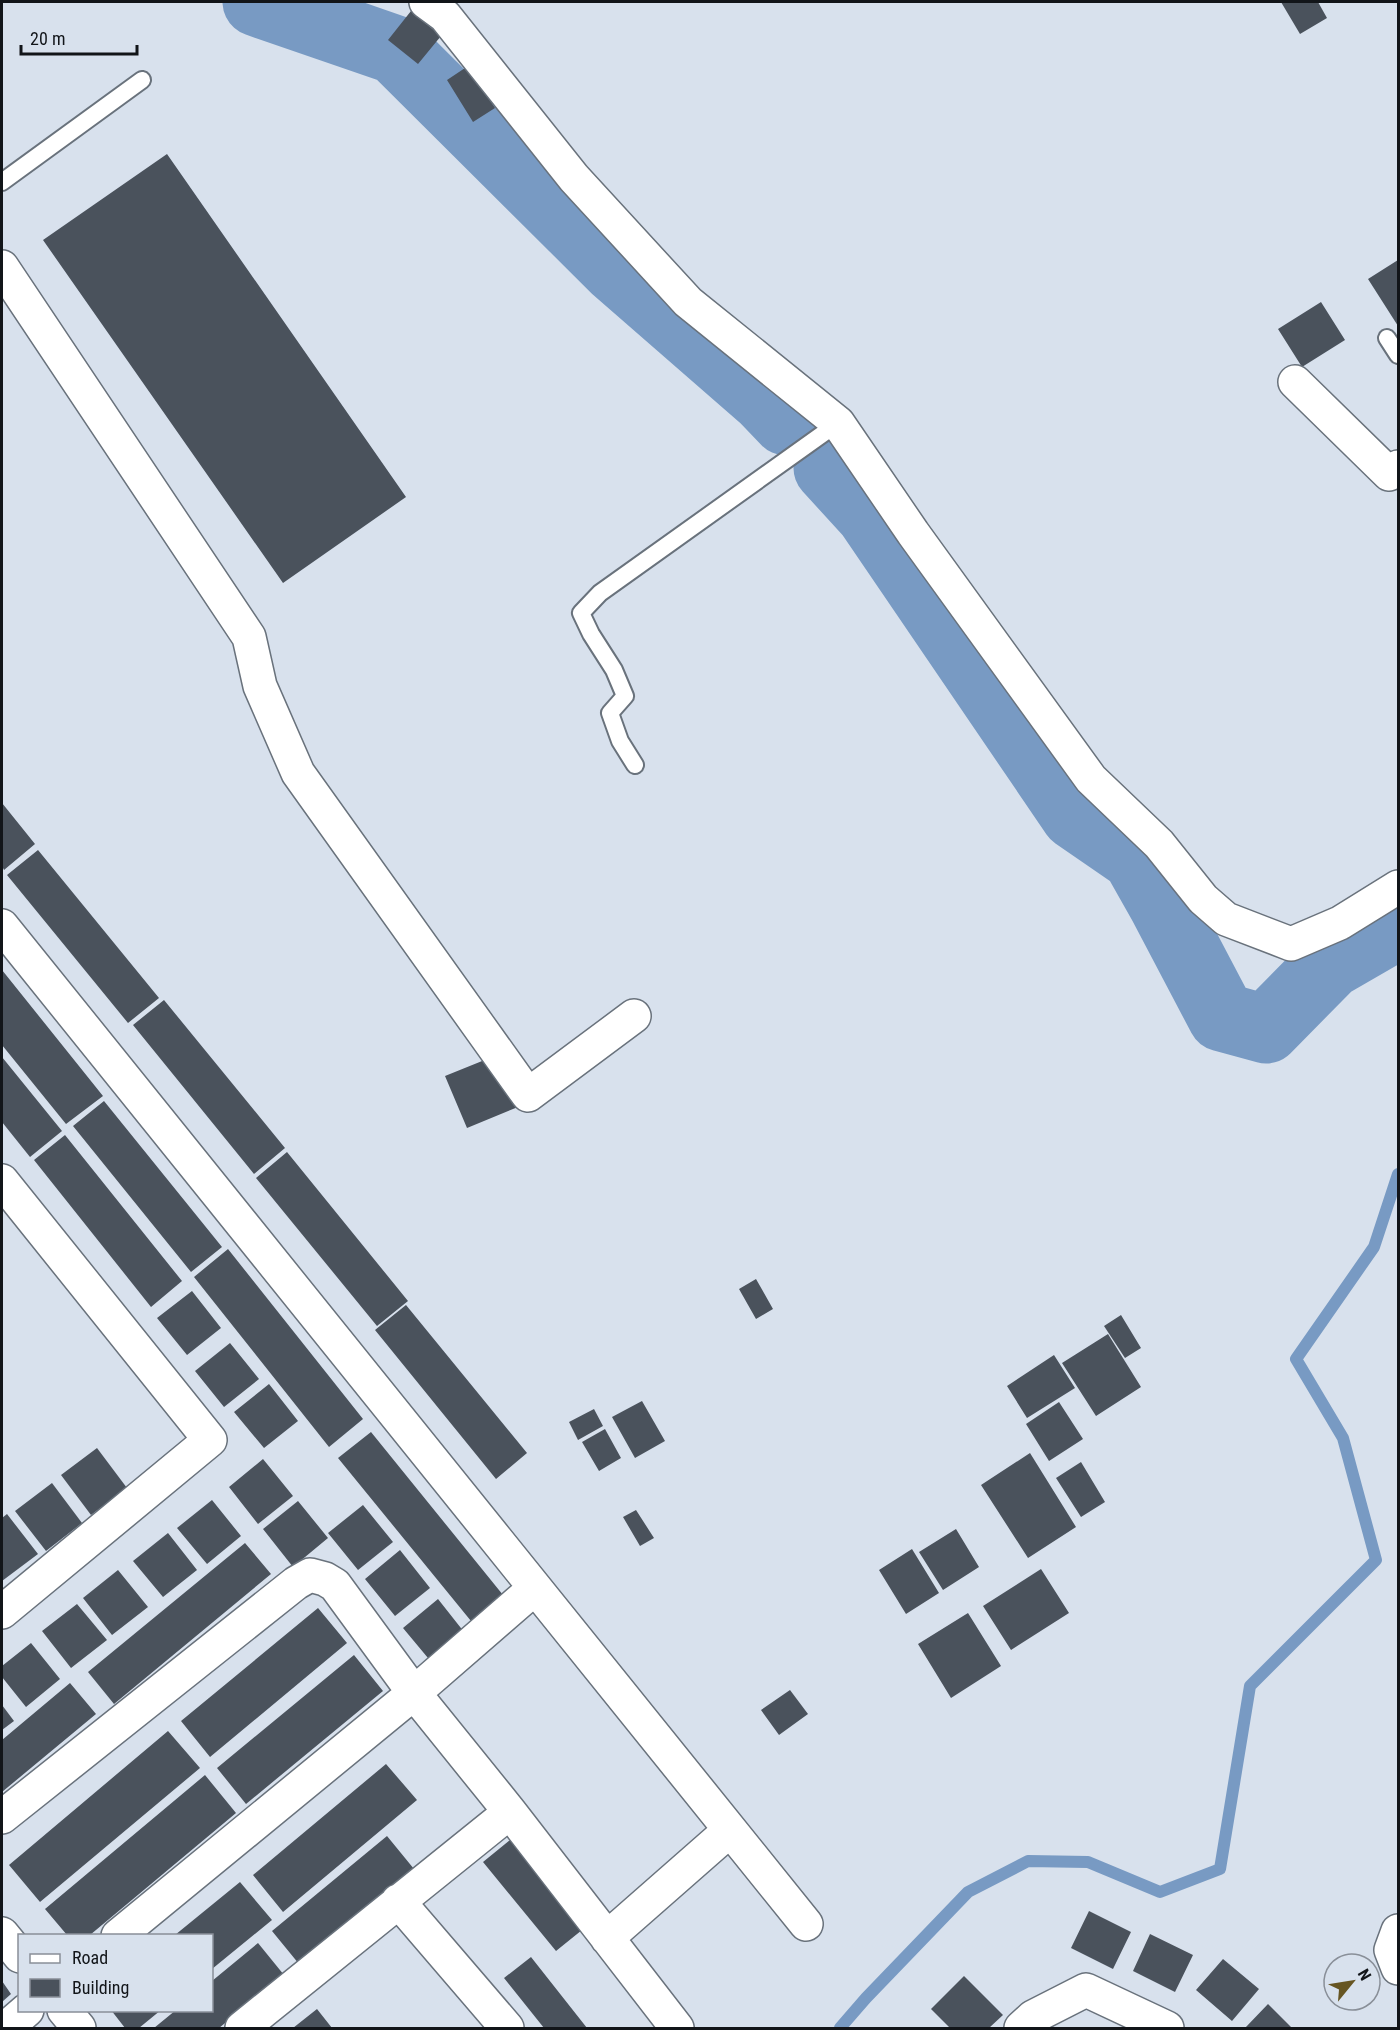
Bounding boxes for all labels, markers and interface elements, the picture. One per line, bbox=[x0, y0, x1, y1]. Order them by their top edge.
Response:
scale bar bbox=[21, 18, 136, 56]
text: 20 m bbox=[30, 28, 65, 49]
legend bbox=[18, 1934, 213, 2012]
text: Road bbox=[72, 1947, 108, 1968]
north arrow bbox=[1322, 1952, 1382, 2012]
text: N bbox=[1354, 1966, 1375, 1984]
text: Building bbox=[72, 1977, 129, 1998]

